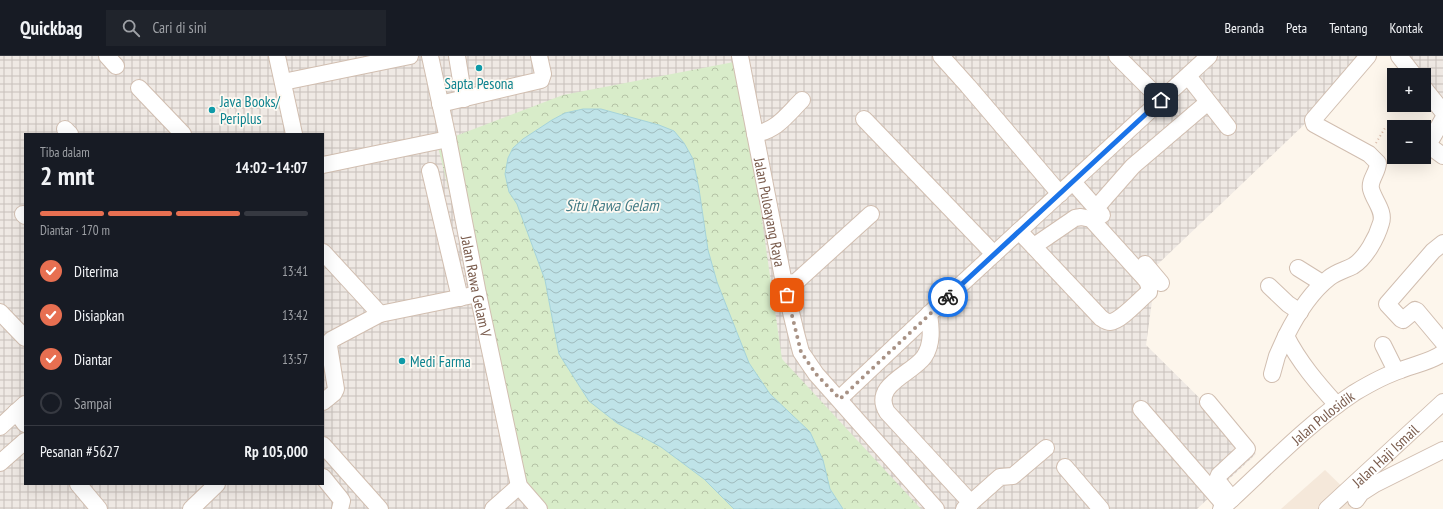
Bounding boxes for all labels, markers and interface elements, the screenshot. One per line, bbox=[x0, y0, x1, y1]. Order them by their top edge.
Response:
search box bbox=[106, 10, 386, 46]
text: Quickbag bbox=[20, 16, 82, 40]
icon: search bbox=[120, 17, 142, 39]
text: Cari di sini bbox=[152, 18, 207, 37]
text: Beranda bbox=[1224, 19, 1264, 37]
text: Peta bbox=[1286, 19, 1307, 37]
text: Tentang bbox=[1329, 19, 1368, 37]
text: Kontak bbox=[1390, 19, 1423, 37]
marker: Sapta Pesona bbox=[474, 63, 484, 73]
map controls bbox=[1387, 68, 1431, 164]
button: + bbox=[1387, 68, 1431, 112]
place label: Sapta Pesona bbox=[445, 74, 513, 93]
pin bbox=[1144, 83, 1178, 117]
icon: home bbox=[1150, 89, 1172, 111]
place label: Java Books/ Periplus bbox=[219, 92, 281, 128]
marker: Java Books/ Periplus bbox=[207, 105, 217, 115]
button: − bbox=[1387, 120, 1431, 164]
text: Tiba dalam bbox=[40, 144, 90, 161]
street label: Jalan Puloayang Raya bbox=[750, 155, 790, 268]
text: 14:02–14:07 bbox=[235, 158, 308, 177]
text: 2 mnt bbox=[40, 159, 94, 192]
water label: Situ Rawa Gelam bbox=[565, 195, 660, 215]
text: Diantar · 170 m bbox=[40, 222, 110, 239]
street label: Jalan Rawa Gelam V bbox=[457, 233, 496, 339]
icon: check bbox=[40, 260, 62, 282]
text: Diterima bbox=[74, 262, 118, 281]
text: 13:41 bbox=[282, 263, 308, 280]
courier bbox=[928, 277, 968, 317]
pin bbox=[770, 278, 804, 312]
icon: bag bbox=[776, 284, 798, 306]
icon: bike bbox=[937, 286, 959, 308]
icon: check bbox=[40, 304, 62, 326]
text: Disiapkan bbox=[74, 306, 124, 325]
text: 13:42 bbox=[282, 307, 308, 324]
icon: check bbox=[40, 348, 62, 370]
text: Diantar bbox=[74, 350, 112, 369]
text: 13:57 bbox=[282, 351, 308, 368]
place label: Medi Farma bbox=[410, 352, 471, 371]
marker: Medi Farma bbox=[397, 356, 407, 366]
street label: Jalan Pulosidik bbox=[1286, 386, 1358, 449]
text: Sampai bbox=[74, 394, 112, 413]
street label: Jalan Haji Ismail bbox=[1347, 420, 1423, 492]
text: Pesanan #5627 bbox=[40, 442, 120, 461]
text: Rp 105,000 bbox=[244, 442, 308, 461]

